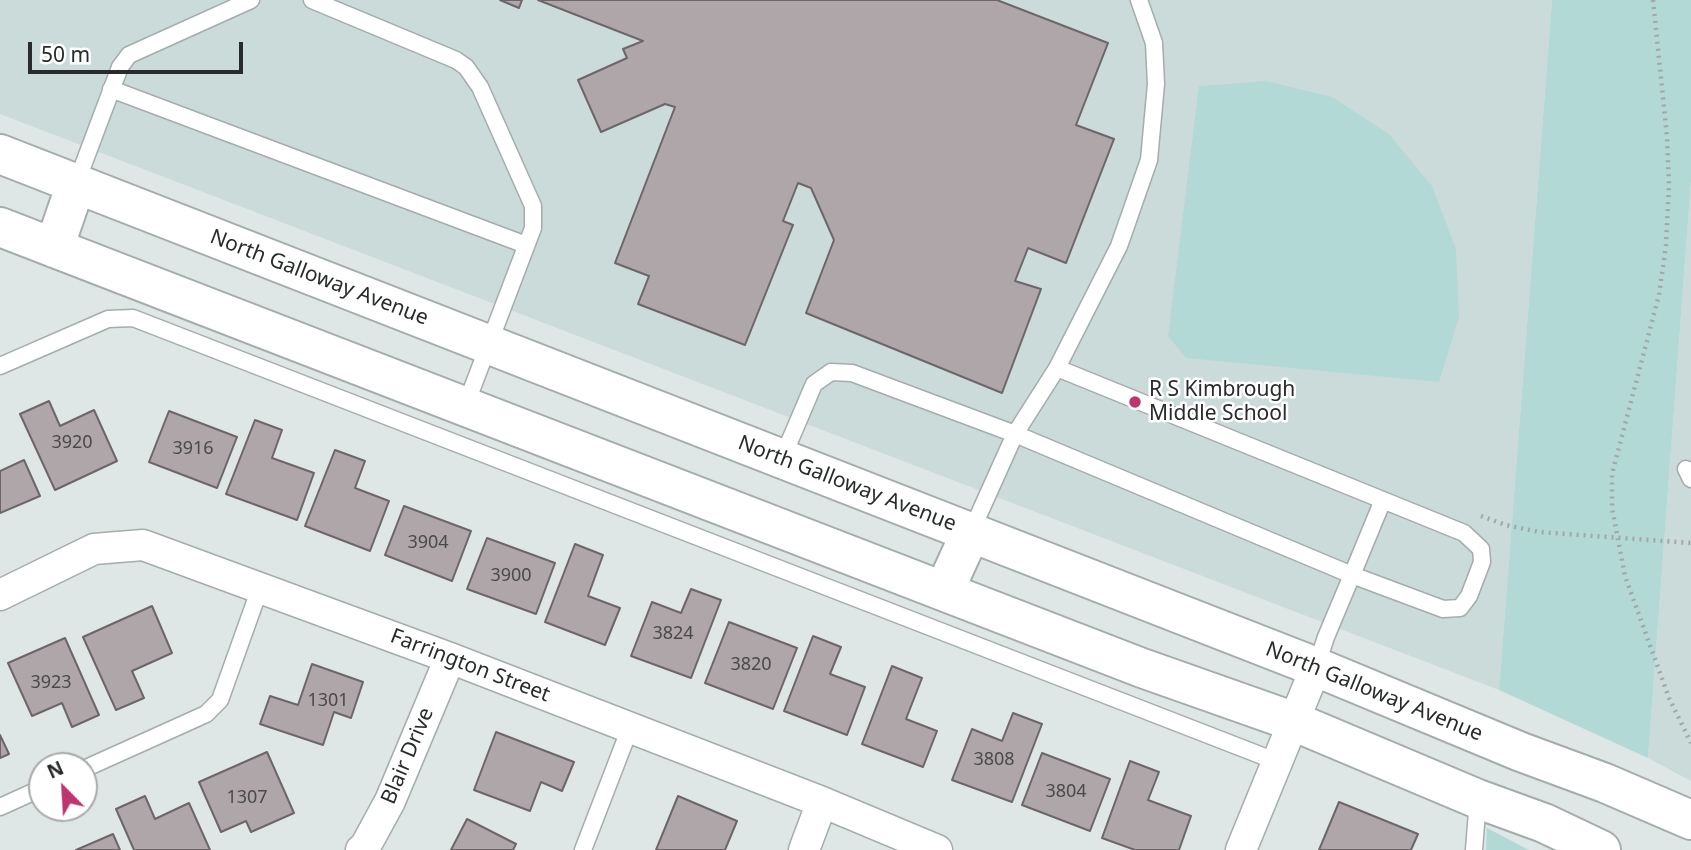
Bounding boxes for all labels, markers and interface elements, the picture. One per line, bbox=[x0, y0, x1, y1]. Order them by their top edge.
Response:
scale bar bbox=[32, 28, 247, 72]
text: 50 m bbox=[41, 40, 90, 68]
street label: North Galloway Avenue bbox=[206, 225, 432, 331]
place label: R S Kimbrough Middle School bbox=[1149, 377, 1295, 427]
marker: R S Kimbrough Middle School bbox=[1127, 394, 1143, 410]
street label: North Galloway Avenue bbox=[734, 431, 960, 537]
house number: 3920 bbox=[51, 432, 93, 454]
house number: 3916 bbox=[172, 438, 214, 460]
house number: 3904 bbox=[407, 532, 449, 554]
house number: 3900 bbox=[490, 565, 532, 587]
house number: 3824 bbox=[652, 623, 694, 645]
street label: Farrington Street bbox=[387, 624, 553, 708]
street label: North Galloway Avenue bbox=[1262, 637, 1486, 747]
house number: 3820 bbox=[730, 654, 772, 676]
house number: 3923 bbox=[30, 672, 72, 694]
house number: 1301 bbox=[307, 690, 349, 712]
street label: Blair Drive bbox=[376, 704, 440, 808]
house number: 3808 bbox=[973, 749, 1015, 771]
north arrow bbox=[28, 752, 98, 822]
text: N bbox=[43, 755, 68, 785]
house number: 3804 bbox=[1045, 781, 1087, 803]
house number: 1307 bbox=[226, 787, 268, 809]

